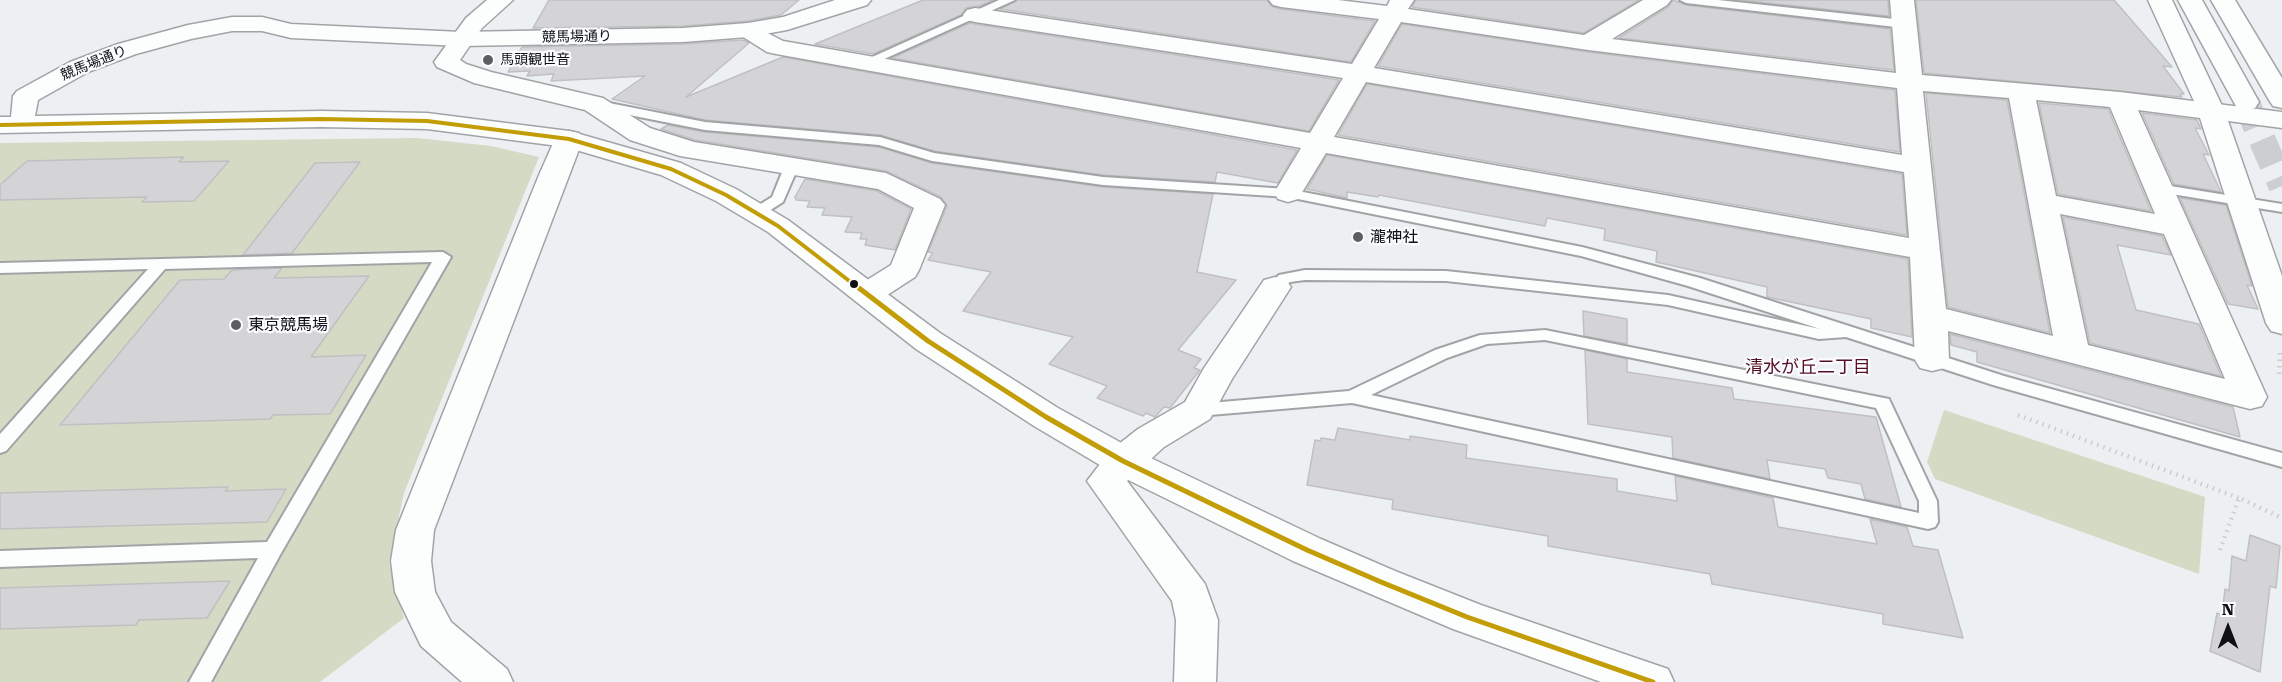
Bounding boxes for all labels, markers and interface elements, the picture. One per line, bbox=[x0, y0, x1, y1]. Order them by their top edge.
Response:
street label: 競馬場通り bbox=[542, 28, 612, 46]
street label: 競馬場通り bbox=[58, 42, 130, 84]
place label: 馬頭観世音 bbox=[500, 52, 570, 68]
marker: 馬頭観世音 bbox=[481, 53, 495, 67]
place label: 瀧神社 bbox=[1370, 227, 1418, 247]
marker: 瀧神社 bbox=[1351, 230, 1365, 244]
unlabelled marker bbox=[848, 278, 860, 290]
place label: 東京競馬場 bbox=[248, 315, 328, 335]
marker: 東京競馬場 bbox=[229, 318, 243, 332]
district label: 清水が丘二丁目 bbox=[1745, 357, 1871, 379]
north arrow bbox=[2198, 598, 2258, 658]
text: N bbox=[2222, 600, 2234, 619]

